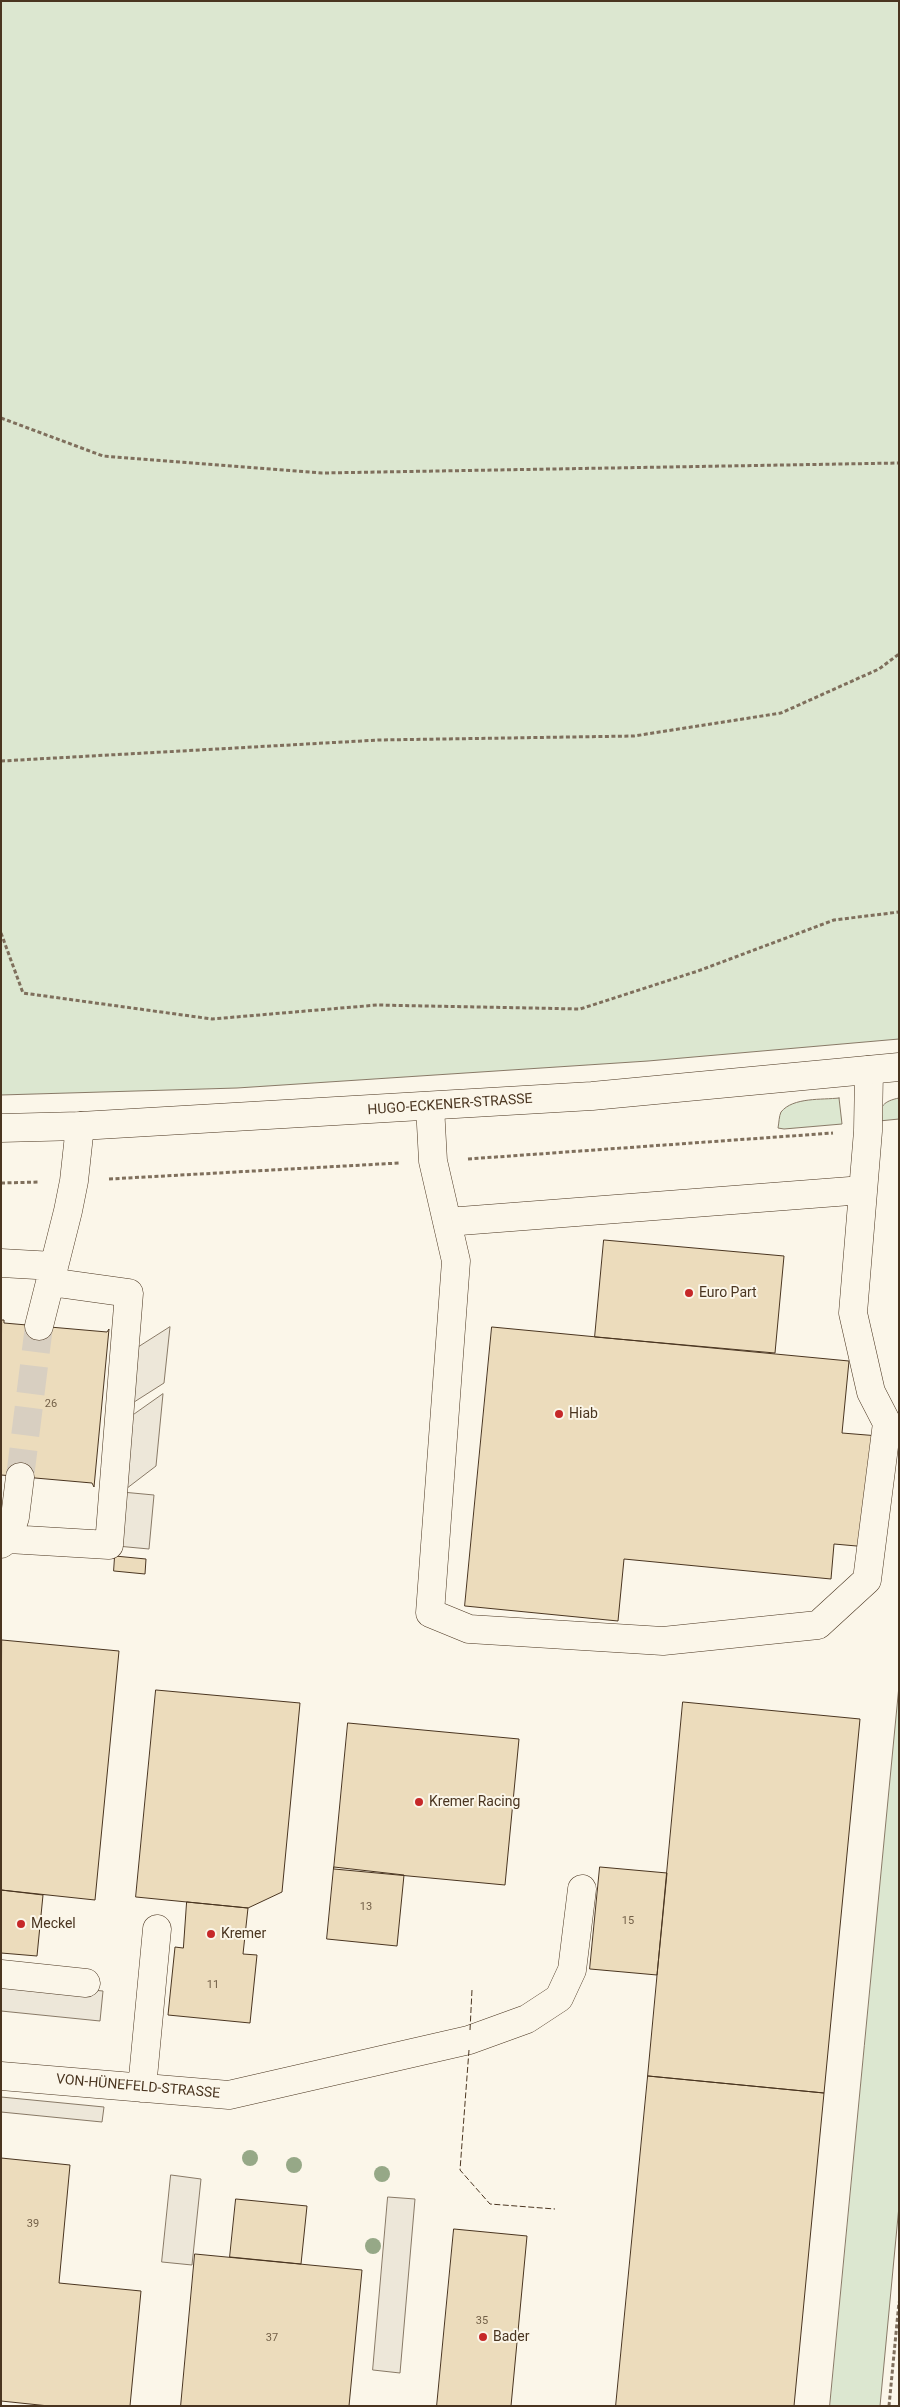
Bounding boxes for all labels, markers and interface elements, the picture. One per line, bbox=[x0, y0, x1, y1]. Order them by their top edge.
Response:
street label: HUGO-ECKENER-STRASSE bbox=[367, 1091, 533, 1119]
place label: Euro Part bbox=[699, 1285, 757, 1301]
marker: Euro Part bbox=[683, 1287, 695, 1299]
house number: 26 bbox=[45, 1397, 57, 1411]
place label: Hiab bbox=[569, 1406, 598, 1422]
marker: Hiab bbox=[553, 1408, 565, 1420]
place label: Kremer Racing bbox=[429, 1794, 520, 1810]
marker: Kremer Racing bbox=[413, 1796, 425, 1808]
house number: 13 bbox=[360, 1900, 372, 1914]
house number: 15 bbox=[622, 1914, 634, 1928]
place label: Meckel bbox=[31, 1916, 76, 1932]
marker: Meckel bbox=[15, 1918, 27, 1930]
place label: Kremer bbox=[221, 1926, 266, 1942]
marker: Kremer bbox=[205, 1928, 217, 1940]
house number: 11 bbox=[207, 1978, 219, 1992]
street label: VON-HÜNEFELD-STRASSE bbox=[55, 2071, 221, 2103]
house number: 39 bbox=[27, 2217, 39, 2231]
house number: 35 bbox=[476, 2314, 488, 2328]
place label: Bader bbox=[493, 2329, 529, 2345]
house number: 37 bbox=[266, 2331, 278, 2345]
marker: Bader bbox=[477, 2331, 489, 2343]

